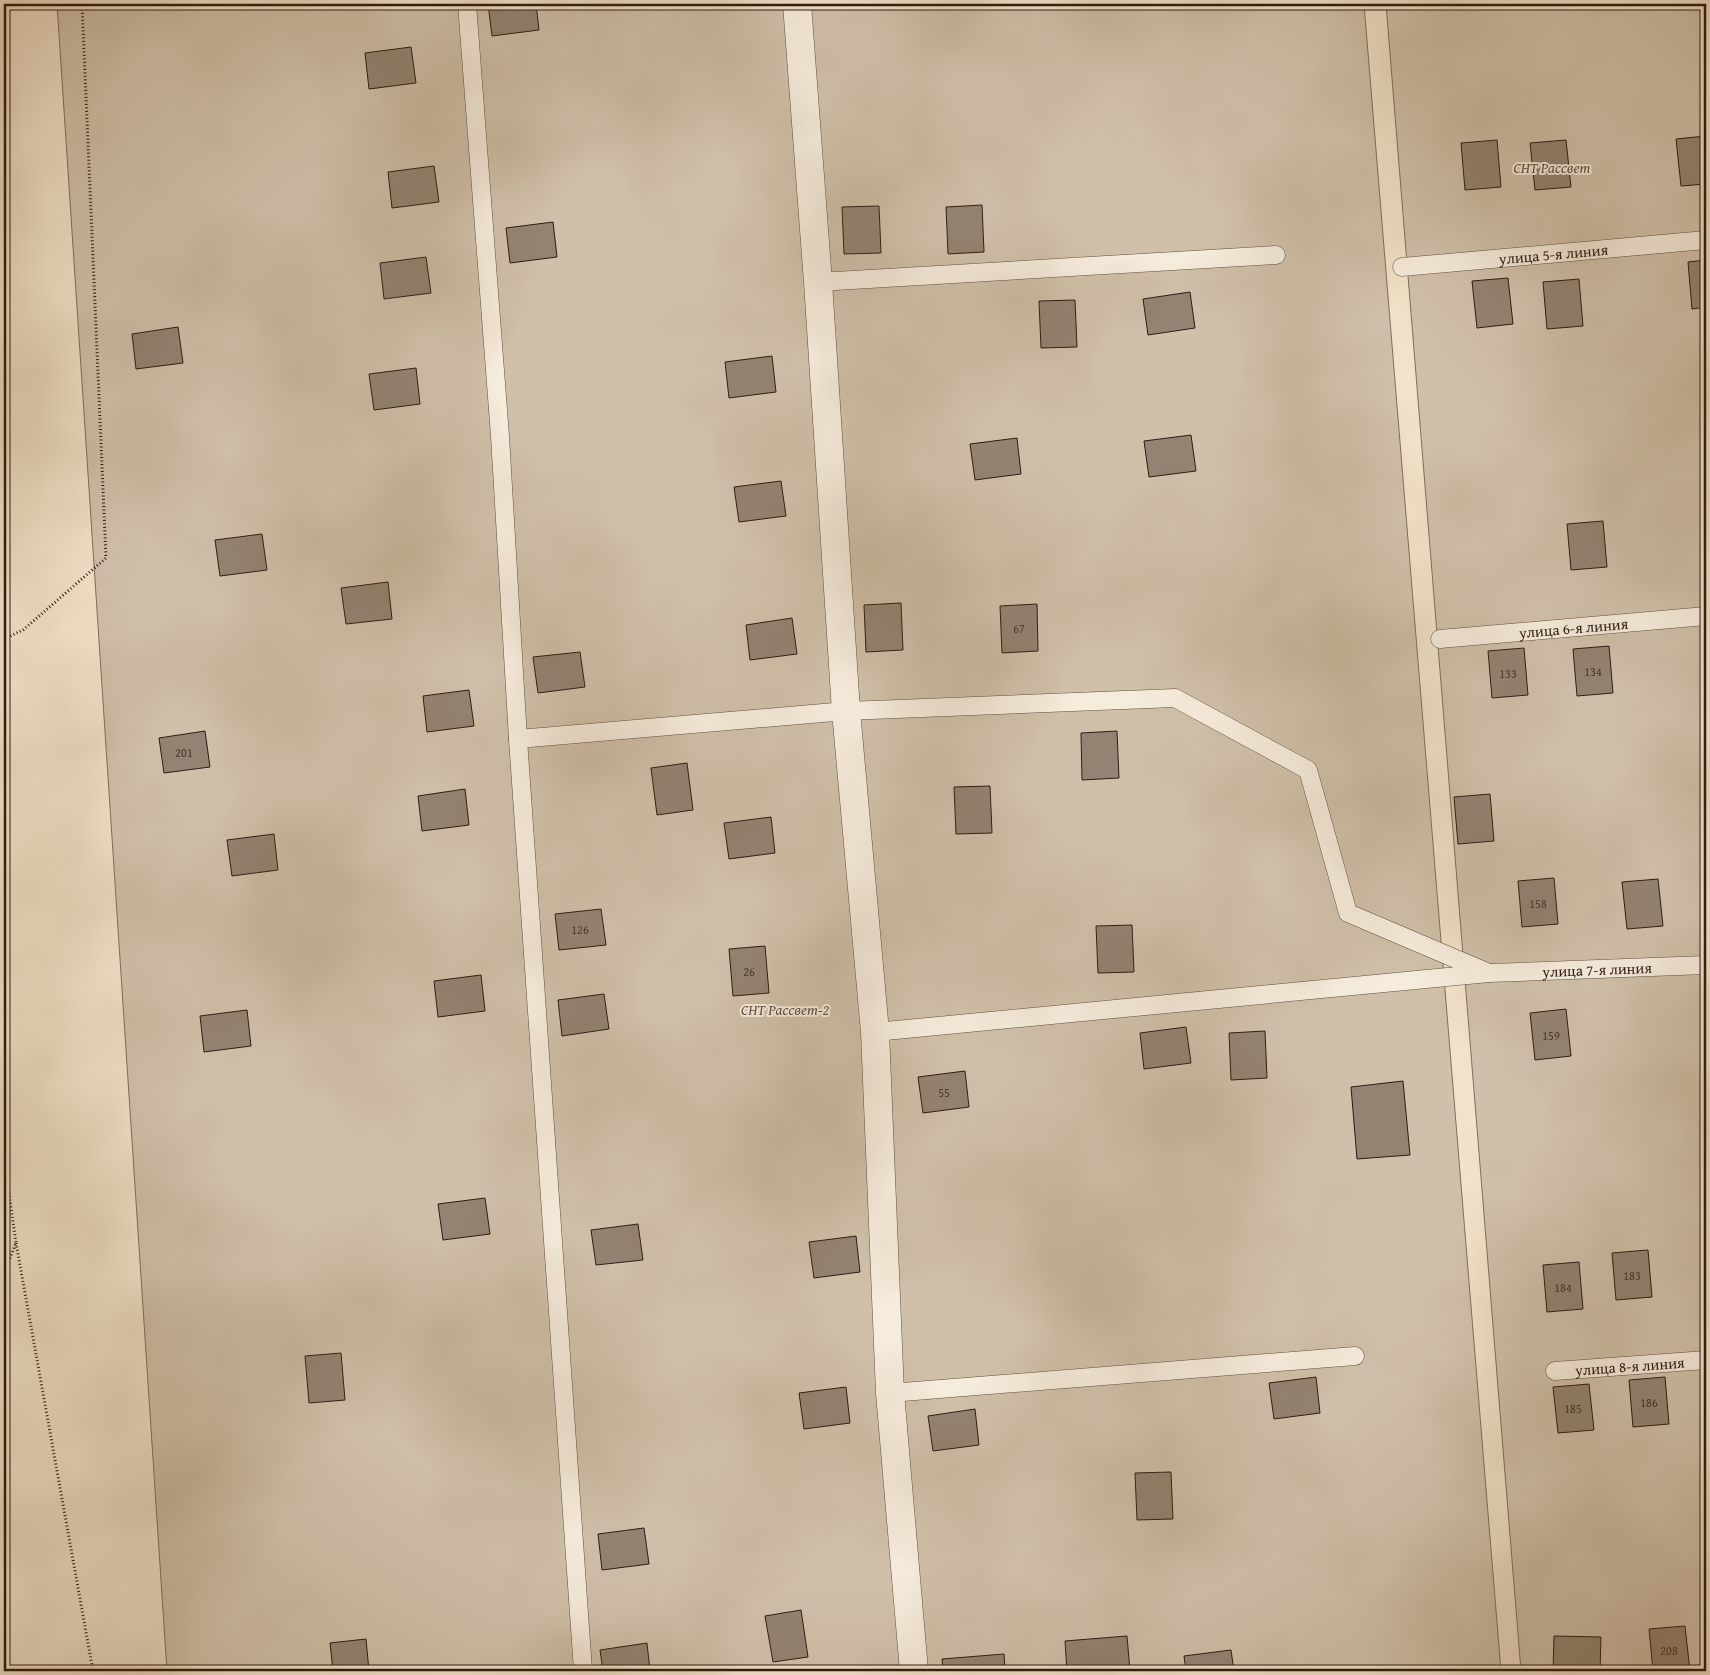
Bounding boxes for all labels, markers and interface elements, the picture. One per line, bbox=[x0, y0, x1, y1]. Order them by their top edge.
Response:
park label: СНТ Рассвет bbox=[1513, 157, 1591, 178]
street label: улица 5-я линия bbox=[1497, 238, 1609, 269]
street label: улица 6-я линия bbox=[1517, 612, 1629, 643]
house number: 67 bbox=[1013, 620, 1025, 637]
house number: 134 bbox=[1584, 663, 1602, 680]
house number: 133 bbox=[1499, 665, 1517, 682]
house number: 201 bbox=[175, 744, 193, 761]
house number: 158 bbox=[1529, 895, 1547, 912]
house number: 126 bbox=[571, 921, 589, 938]
street label: улица 7-я линия bbox=[1541, 956, 1653, 982]
house number: 26 bbox=[743, 963, 755, 980]
park label: СНТ Рассвет-2 bbox=[741, 999, 829, 1020]
house number: 159 bbox=[1542, 1027, 1560, 1044]
house number: 55 bbox=[938, 1084, 950, 1101]
house number: 183 bbox=[1623, 1267, 1641, 1284]
house number: 184 bbox=[1554, 1279, 1572, 1296]
street label: улица 8-я линия bbox=[1573, 1351, 1686, 1380]
house number: 186 bbox=[1640, 1394, 1658, 1411]
house number: 185 bbox=[1564, 1400, 1582, 1417]
house number: 208 bbox=[1660, 1642, 1678, 1659]

